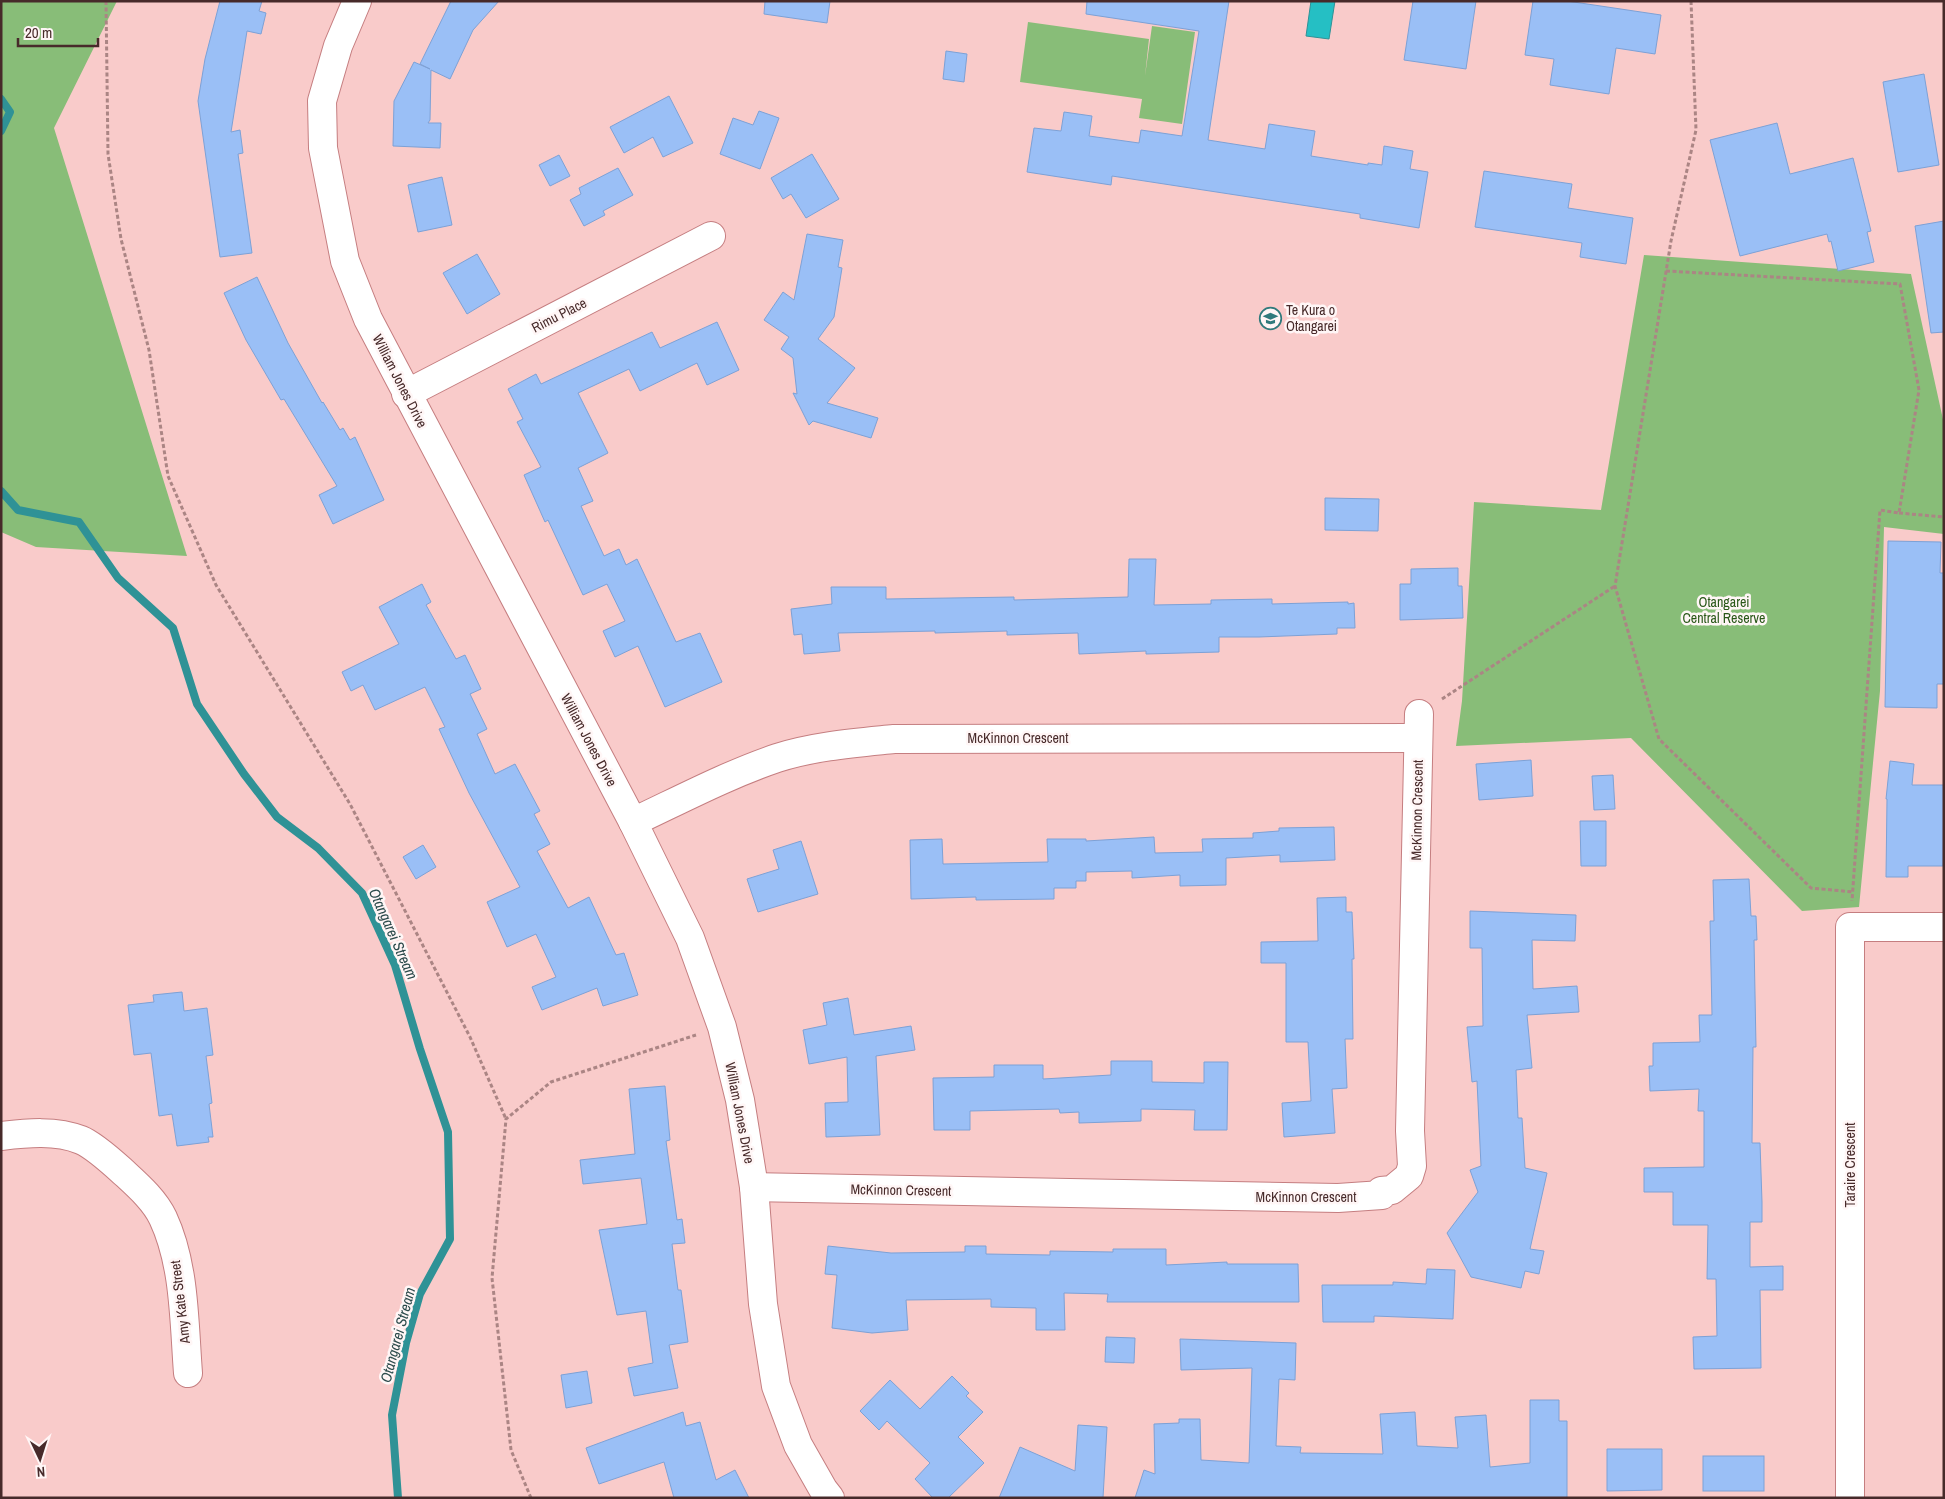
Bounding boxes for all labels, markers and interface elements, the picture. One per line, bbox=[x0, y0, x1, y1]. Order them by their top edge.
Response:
scale bar bbox=[18, 15, 98, 47]
text: 20 m bbox=[25, 22, 52, 43]
street label: Rimu Place bbox=[528, 294, 590, 336]
place label: Te Kura o Otangarei bbox=[1286, 301, 1337, 335]
school or university icon: Te Kura o Otangarei bbox=[1258, 306, 1282, 330]
street label: William Jones Drive bbox=[369, 331, 431, 431]
park label: Otangarei Central Reserve bbox=[1683, 593, 1765, 627]
street label: William Jones Drive bbox=[557, 690, 621, 790]
street label: McKinnon Crescent bbox=[968, 729, 1068, 747]
street label: McKinnon Crescent bbox=[1407, 759, 1427, 861]
water label: Otangarei Stream bbox=[364, 885, 423, 983]
street label: William Jones Drive bbox=[721, 1061, 759, 1165]
street label: Taraire Crescent bbox=[1841, 1122, 1859, 1208]
street label: McKinnon Crescent bbox=[850, 1180, 952, 1200]
street label: McKinnon Crescent bbox=[1256, 1188, 1356, 1206]
street label: Amy Kate Street bbox=[166, 1259, 194, 1346]
water label: Otangarei Stream bbox=[375, 1285, 420, 1385]
north arrow bbox=[15, 1434, 65, 1484]
text: N bbox=[36, 1463, 46, 1481]

